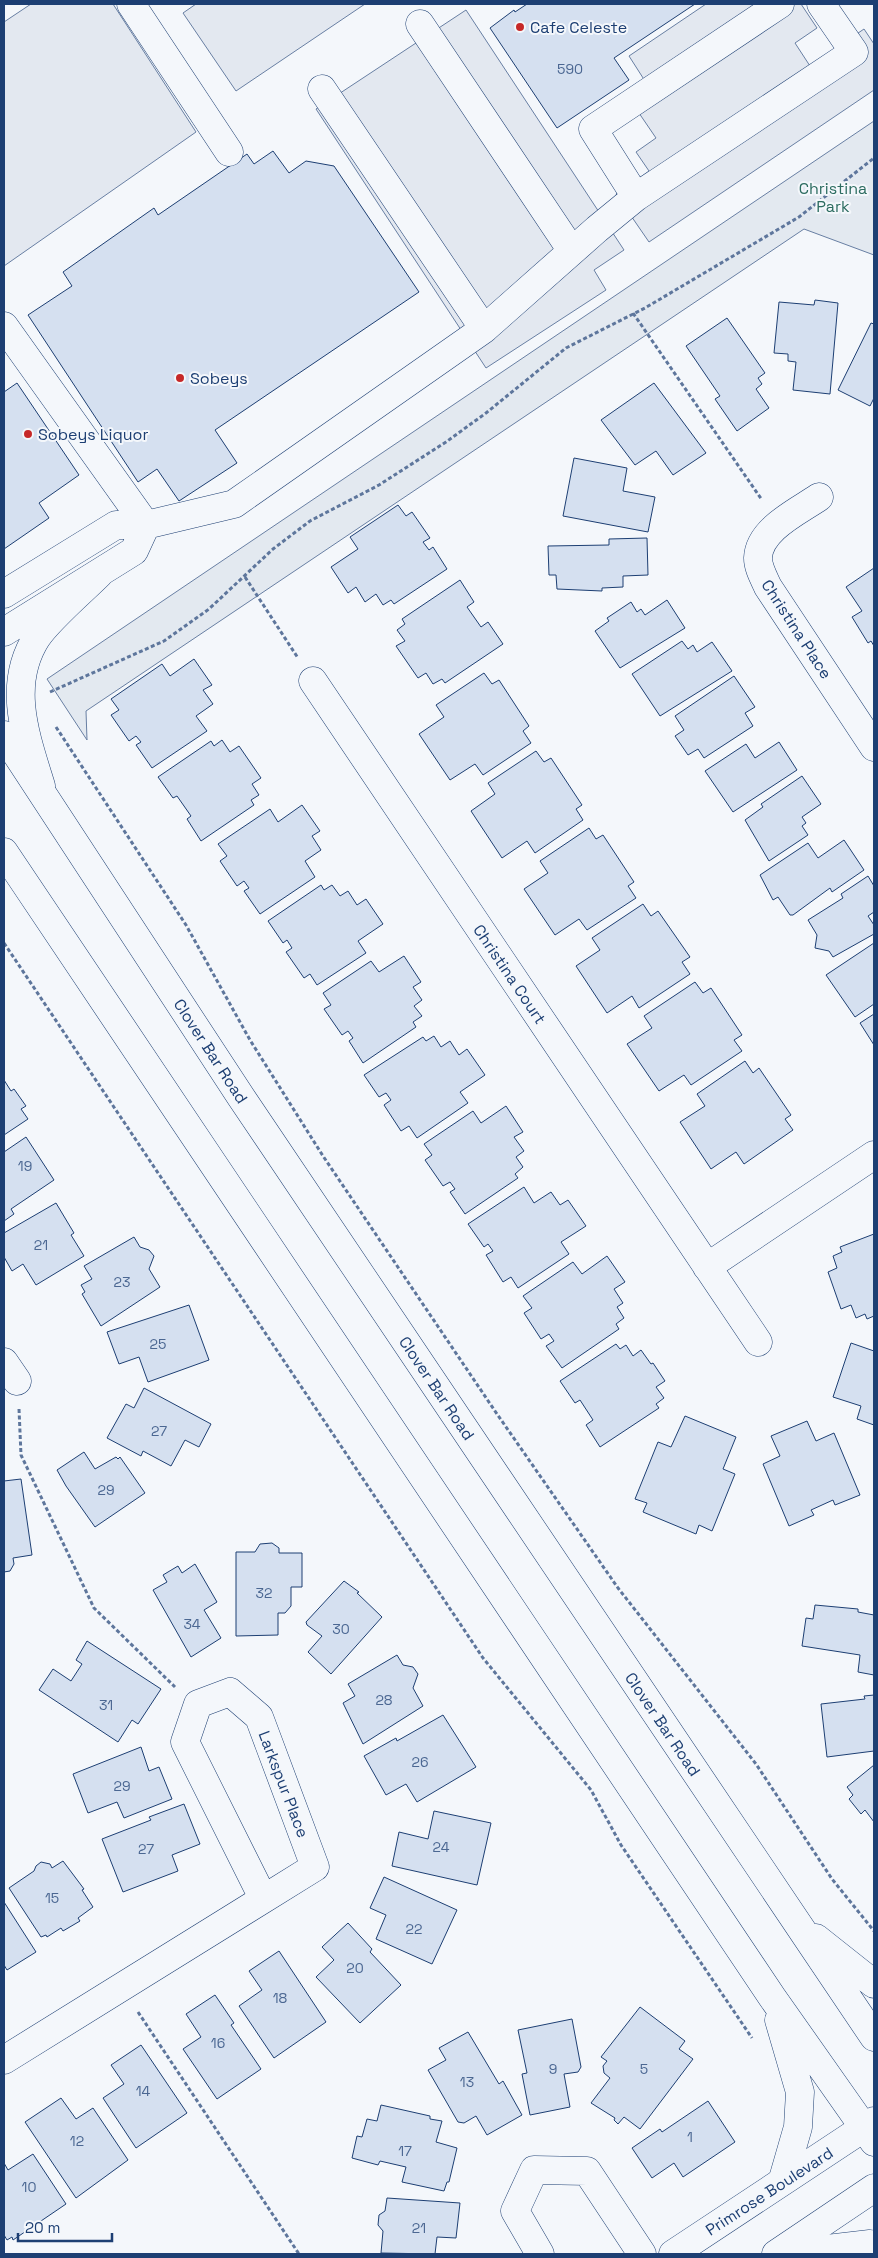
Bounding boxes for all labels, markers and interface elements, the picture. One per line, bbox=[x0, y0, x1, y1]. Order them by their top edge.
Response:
place label: Cafe Celeste bbox=[530, 17, 627, 38]
marker: Cafe Celeste bbox=[514, 21, 526, 33]
house number: 590 bbox=[557, 60, 583, 78]
park label: Christina Park bbox=[799, 178, 867, 217]
place label: Sobeys bbox=[190, 368, 248, 389]
marker: Sobeys bbox=[174, 372, 186, 384]
place label: Sobeys Liquor bbox=[38, 424, 148, 445]
marker: Sobeys Liquor bbox=[22, 428, 34, 440]
street label: Christina Place bbox=[757, 576, 836, 683]
street label: Christina Court bbox=[468, 920, 551, 1028]
street label: Clover Bar Road bbox=[169, 995, 252, 1108]
house number: 19 bbox=[18, 1157, 32, 1175]
house number: 21 bbox=[34, 1236, 48, 1254]
house number: 23 bbox=[114, 1273, 130, 1291]
street label: Clover Bar Road bbox=[394, 1332, 479, 1444]
house number: 25 bbox=[150, 1335, 166, 1353]
house number: 27 bbox=[151, 1422, 167, 1440]
house number: 29 bbox=[98, 1481, 114, 1499]
house number: 32 bbox=[256, 1584, 272, 1602]
house number: 34 bbox=[183, 1615, 201, 1633]
house number: 30 bbox=[332, 1620, 350, 1638]
street label: Clover Bar Road bbox=[620, 1668, 705, 1780]
house number: 28 bbox=[375, 1691, 393, 1709]
house number: 31 bbox=[99, 1696, 113, 1714]
street label: Larkspur Place bbox=[254, 1728, 314, 1841]
house number: 26 bbox=[411, 1753, 429, 1771]
house number: 29 bbox=[114, 1777, 130, 1795]
house number: 24 bbox=[433, 1838, 450, 1856]
house number: 27 bbox=[138, 1840, 154, 1858]
house number: 15 bbox=[45, 1889, 59, 1907]
house number: 22 bbox=[406, 1920, 422, 1938]
house number: 20 bbox=[346, 1959, 364, 1977]
house number: 18 bbox=[273, 1989, 288, 2007]
house number: 16 bbox=[211, 2034, 225, 2052]
house number: 9 bbox=[549, 2060, 557, 2078]
house number: 5 bbox=[640, 2060, 648, 2078]
house number: 13 bbox=[460, 2073, 474, 2091]
house number: 14 bbox=[136, 2082, 151, 2100]
house number: 1 bbox=[687, 2128, 693, 2146]
house number: 12 bbox=[70, 2132, 84, 2150]
house number: 17 bbox=[398, 2142, 412, 2160]
street label: Primrose Boulevard bbox=[702, 2142, 837, 2241]
house number: 10 bbox=[22, 2178, 36, 2196]
scale bar bbox=[18, 2210, 111, 2242]
text: 20 m bbox=[25, 2218, 60, 2237]
house number: 21 bbox=[412, 2219, 426, 2237]

